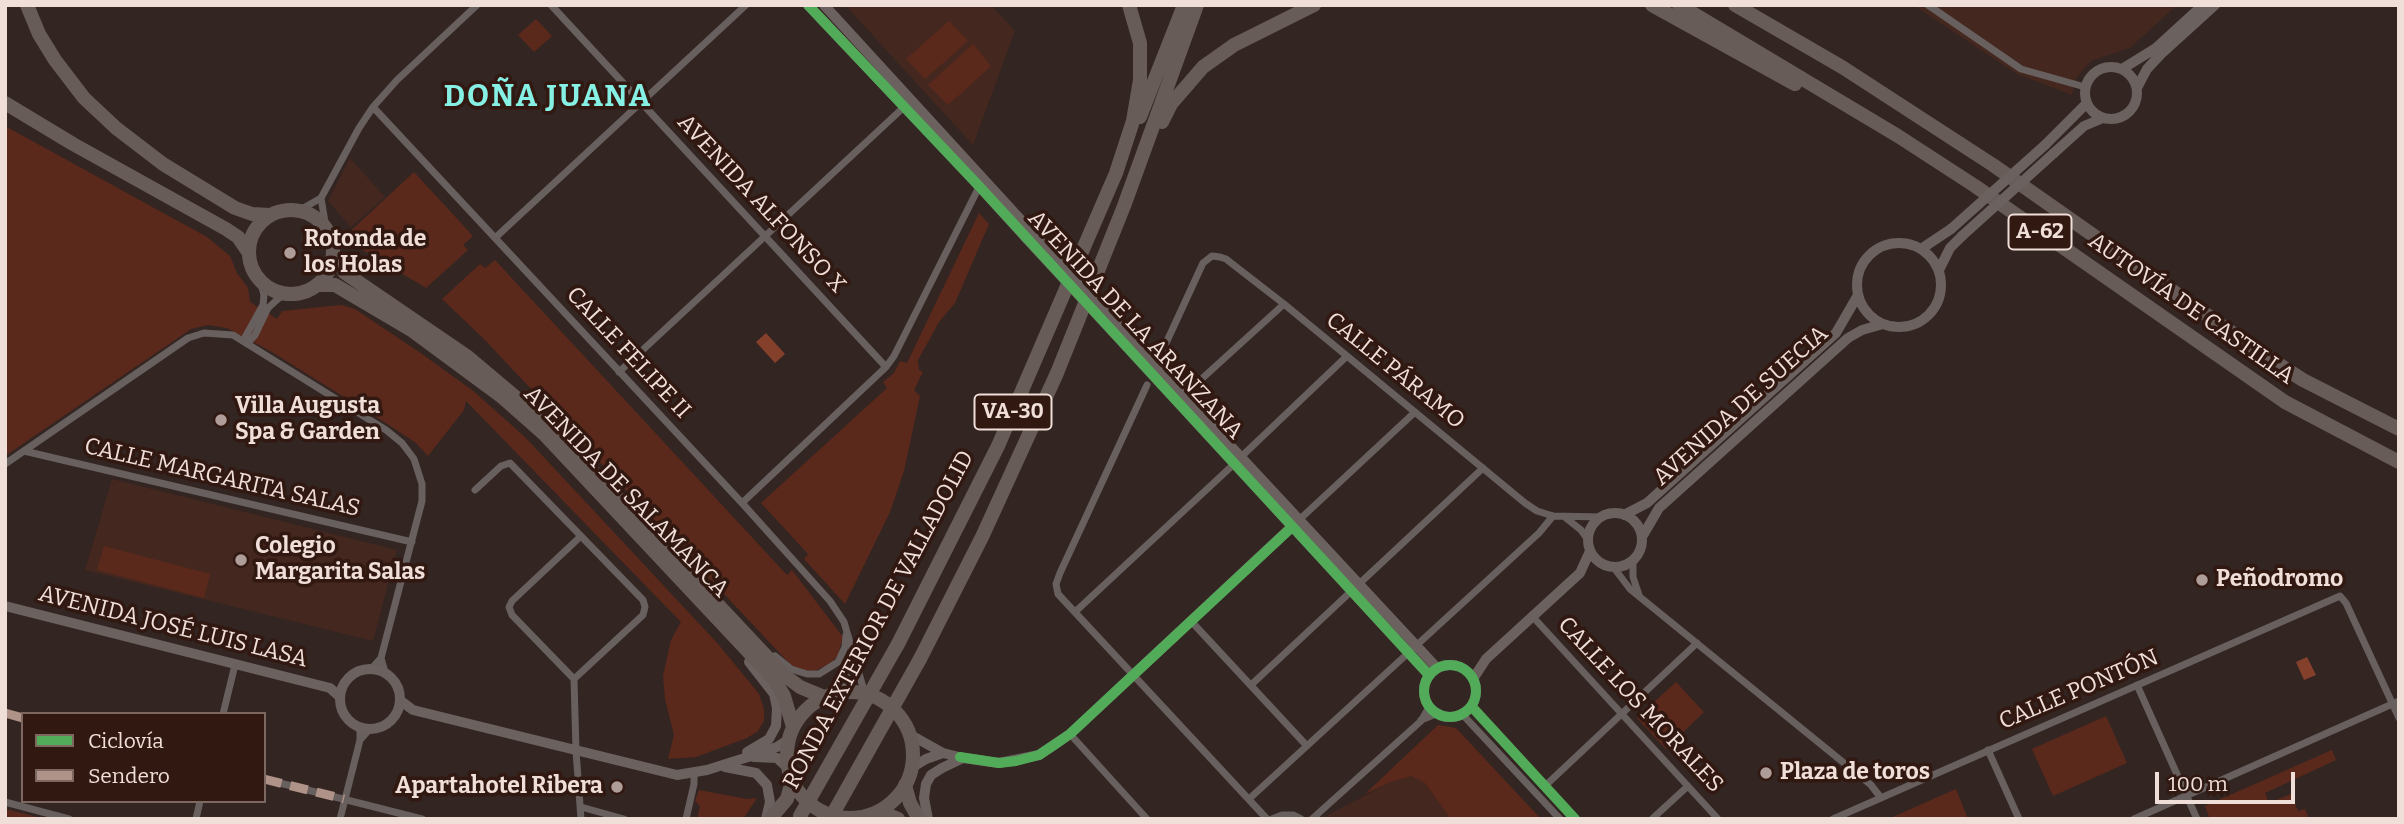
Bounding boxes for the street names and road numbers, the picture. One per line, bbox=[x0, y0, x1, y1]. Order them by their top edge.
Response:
street label: AVENIDA ALFONSO X bbox=[671, 109, 851, 299]
street label: AVENIDA DE LA ARANZANA bbox=[1022, 205, 1248, 445]
road number: A-62 bbox=[2008, 215, 2072, 250]
street label: AUTOVÍA DE CASTILLA bbox=[2083, 227, 2299, 391]
street label: CALLE FELIPE II bbox=[560, 282, 696, 424]
street label: CALLE PÁRAMO bbox=[1320, 307, 1470, 435]
street label: AVENIDA DE SUECIA bbox=[1648, 320, 1834, 492]
street label: AVENIDA DE SALAMANCA bbox=[518, 381, 734, 603]
road number: VA-30 bbox=[974, 394, 1052, 430]
street label: CALLE MARGARITA SALAS bbox=[81, 433, 363, 523]
street label: RONDA EXTERIOR DE VALLADOLID bbox=[778, 446, 980, 794]
street label: AVENIDA JOSÉ LUIS LASA bbox=[36, 580, 310, 674]
street label: CALLE LOS MORALES bbox=[1551, 611, 1729, 799]
street label: CALLE PONTÓN bbox=[1995, 644, 2163, 736]

